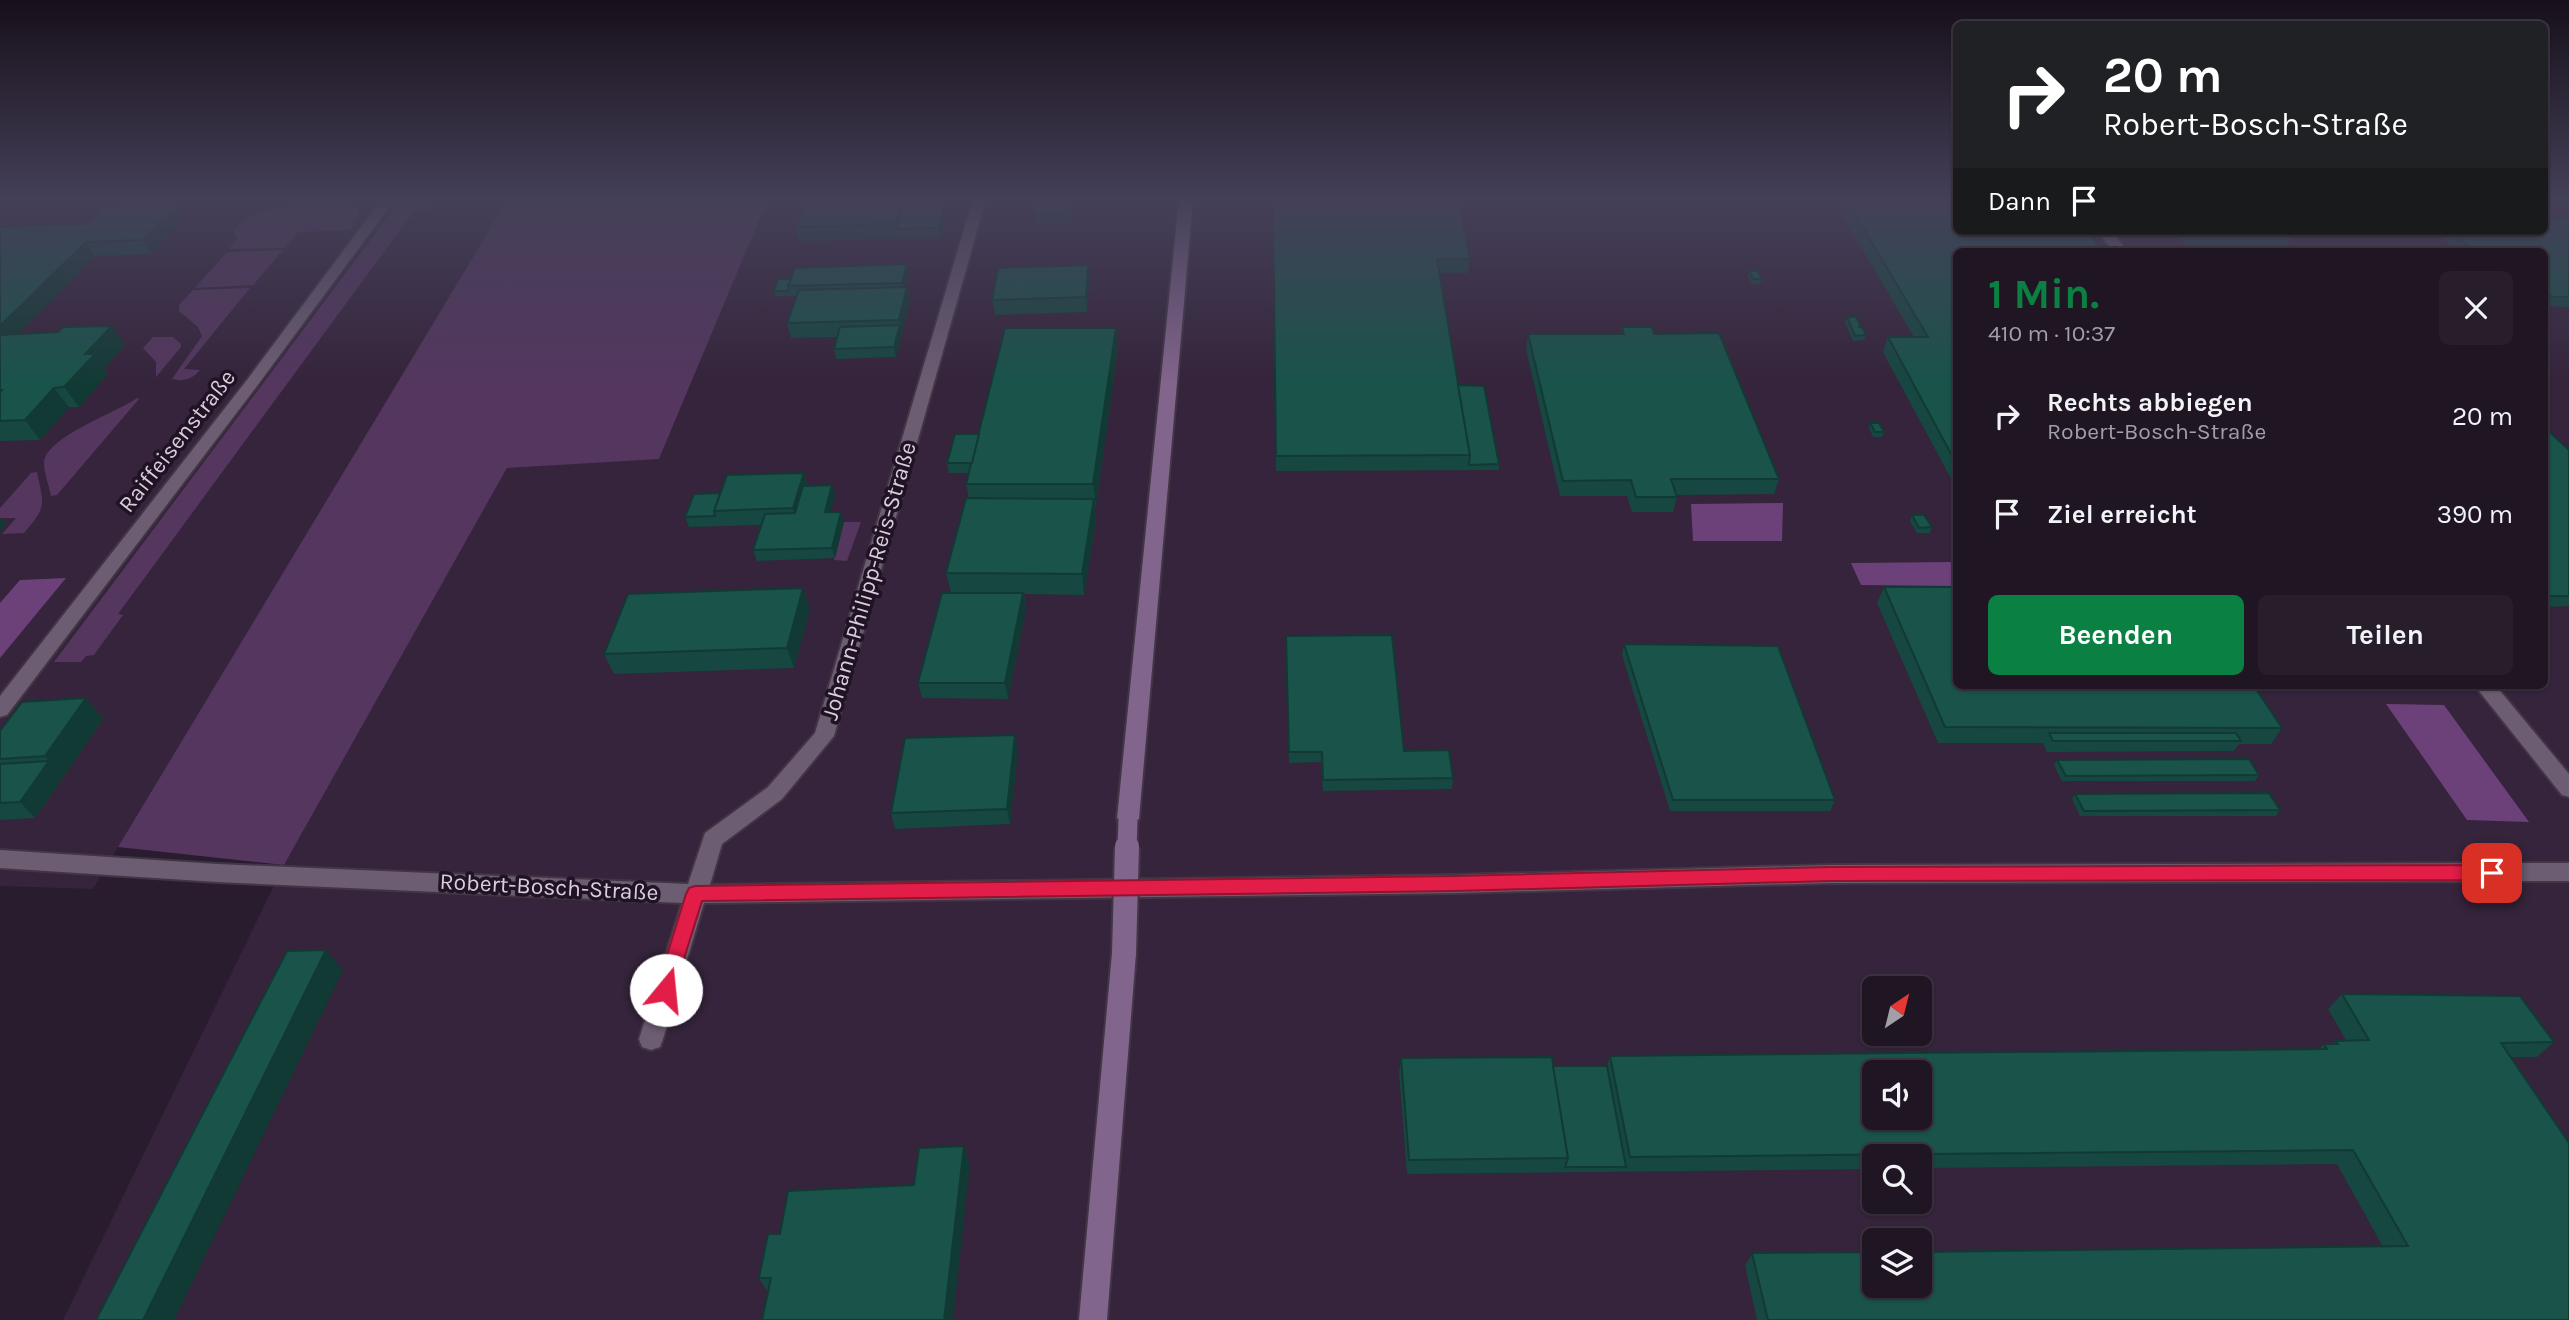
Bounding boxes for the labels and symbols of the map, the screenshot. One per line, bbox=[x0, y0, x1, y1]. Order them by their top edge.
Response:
street label: Raiffeisenstraße bbox=[113, 364, 241, 518]
street label: Johann-Philipp-Reis-Straße bbox=[816, 439, 922, 723]
pin bbox=[2462, 843, 2522, 903]
street label: Robert-Bosch-Straße bbox=[439, 868, 659, 906]
position arrow bbox=[629, 953, 703, 1027]
north arrow bbox=[1862, 976, 1932, 1046]

